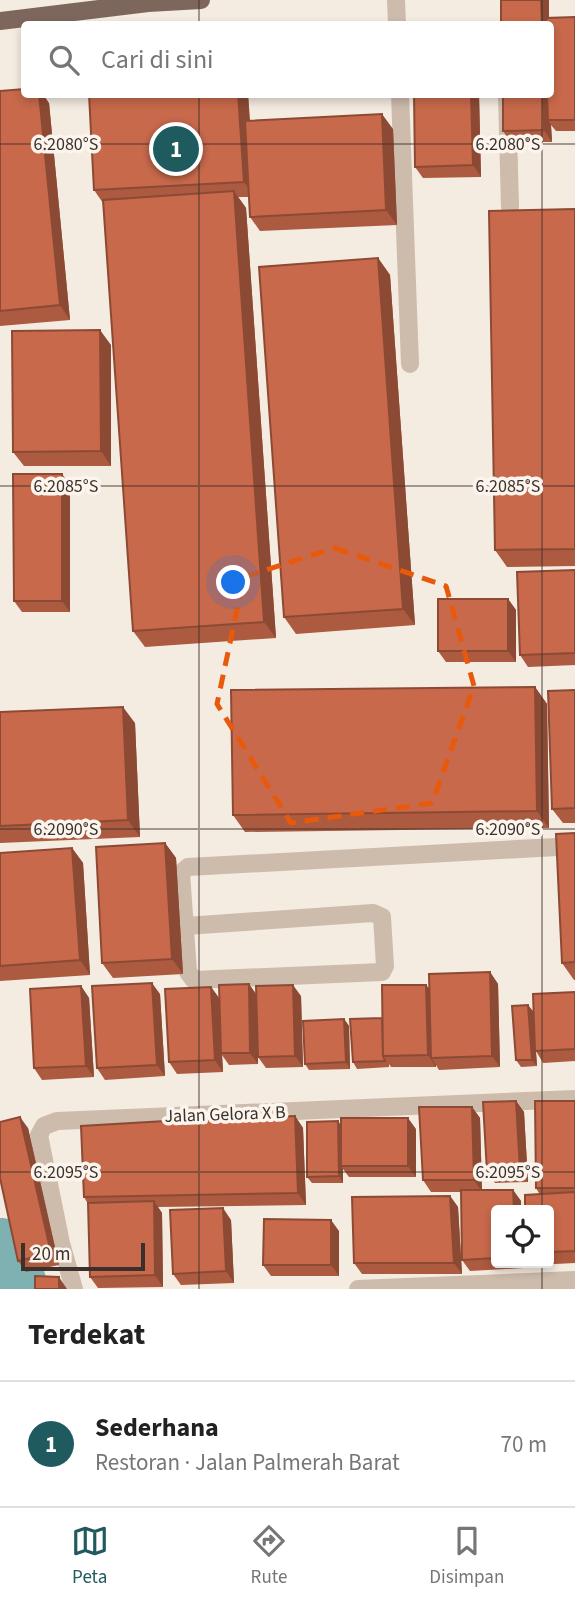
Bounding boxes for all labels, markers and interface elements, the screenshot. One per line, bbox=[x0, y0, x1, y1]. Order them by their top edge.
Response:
search box bbox=[21, 21, 554, 98]
icon: search bbox=[45, 41, 83, 79]
text: Cari di sini bbox=[101, 41, 214, 78]
pin: 1 bbox=[153, 123, 199, 175]
text: 6.2080°S bbox=[34, 132, 98, 157]
text: 6.2080°S bbox=[476, 132, 540, 157]
text: 6.2085°S bbox=[34, 474, 98, 499]
text: 6.2085°S bbox=[476, 474, 540, 499]
your location bbox=[216, 565, 250, 599]
text: 6.2090°S bbox=[34, 817, 98, 842]
text: 6.2090°S bbox=[476, 817, 540, 842]
street label: Jalan Gelora X B bbox=[164, 1100, 286, 1129]
text: 6.2095°S bbox=[34, 1160, 98, 1185]
text: 6.2095°S bbox=[476, 1160, 540, 1185]
map controls bbox=[491, 1205, 554, 1268]
button: locate bbox=[491, 1205, 554, 1268]
scale bar bbox=[21, 1240, 145, 1272]
text: 20 m bbox=[32, 1241, 70, 1268]
text: Terdekat bbox=[28, 1313, 145, 1356]
text: Sederhana bbox=[95, 1409, 219, 1446]
text: 1 bbox=[45, 1428, 57, 1461]
text: 70 m bbox=[500, 1428, 547, 1461]
text: Restoran · Jalan Palmerah Barat bbox=[95, 1446, 400, 1479]
tab: Peta bbox=[71, 1522, 109, 1591]
tab: Rute bbox=[250, 1522, 288, 1591]
tab: Disimpan bbox=[429, 1522, 504, 1591]

